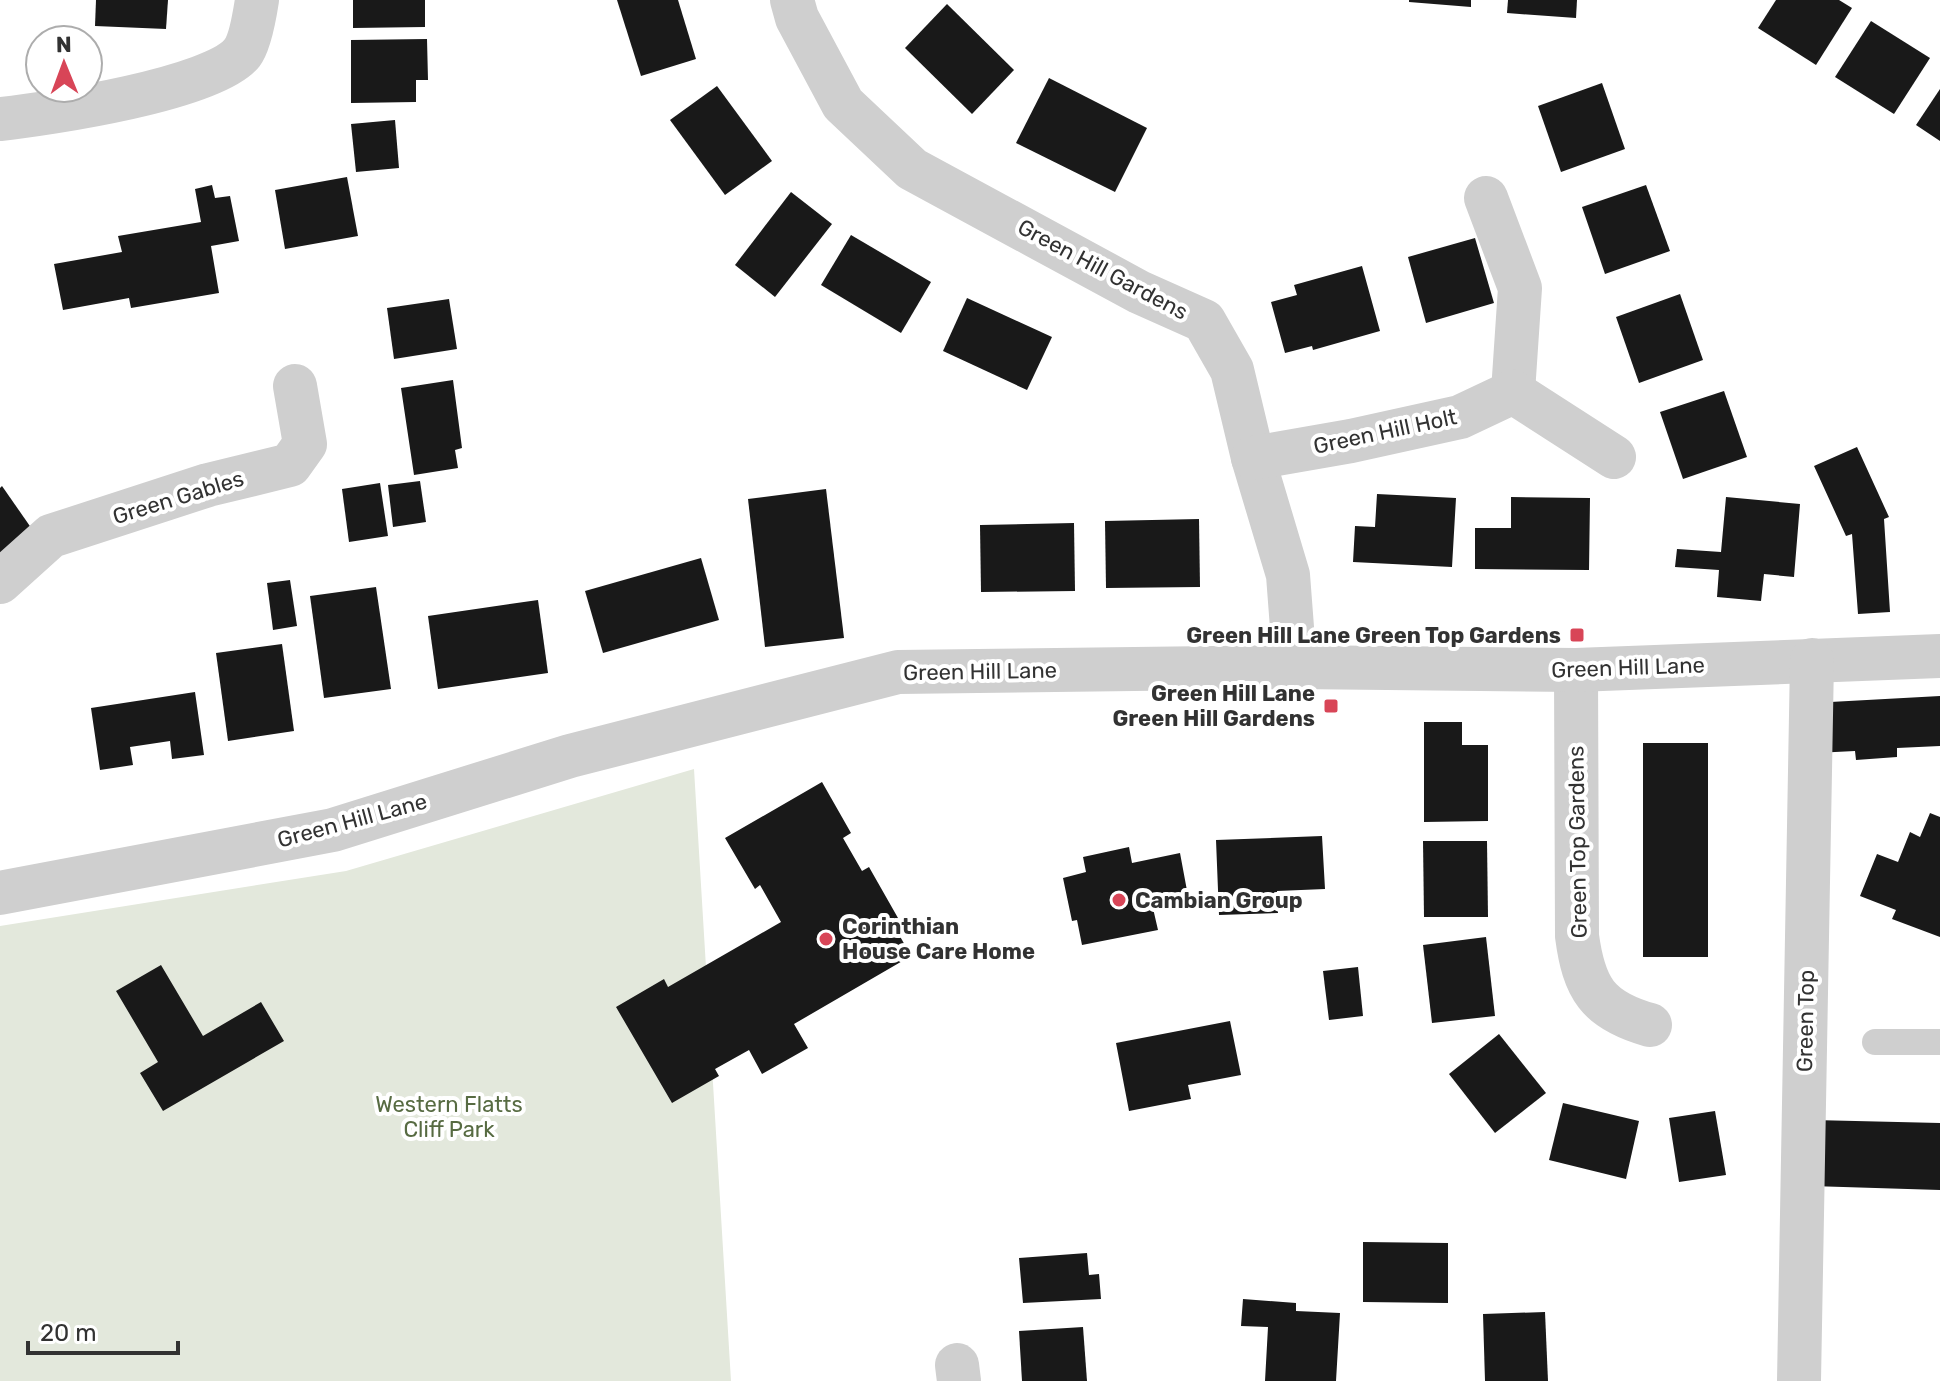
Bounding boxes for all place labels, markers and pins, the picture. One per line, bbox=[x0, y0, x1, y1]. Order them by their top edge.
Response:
place label: Green Hill Lane Green Top Gardens bbox=[1186, 622, 1561, 649]
marker: Green Hill Lane Green Top Gardens bbox=[1568, 626, 1586, 644]
place label: Green Hill Lane Green Hill Gardens bbox=[1112, 680, 1315, 732]
marker: Green Hill Lane Green Hill Gardens bbox=[1322, 697, 1340, 715]
place label: Cambian Group bbox=[1135, 887, 1303, 914]
marker: Cambian Group bbox=[1110, 891, 1128, 909]
place label: Corinthian House Care Home bbox=[842, 913, 1035, 965]
marker: Corinthian House Care Home bbox=[817, 930, 835, 948]

